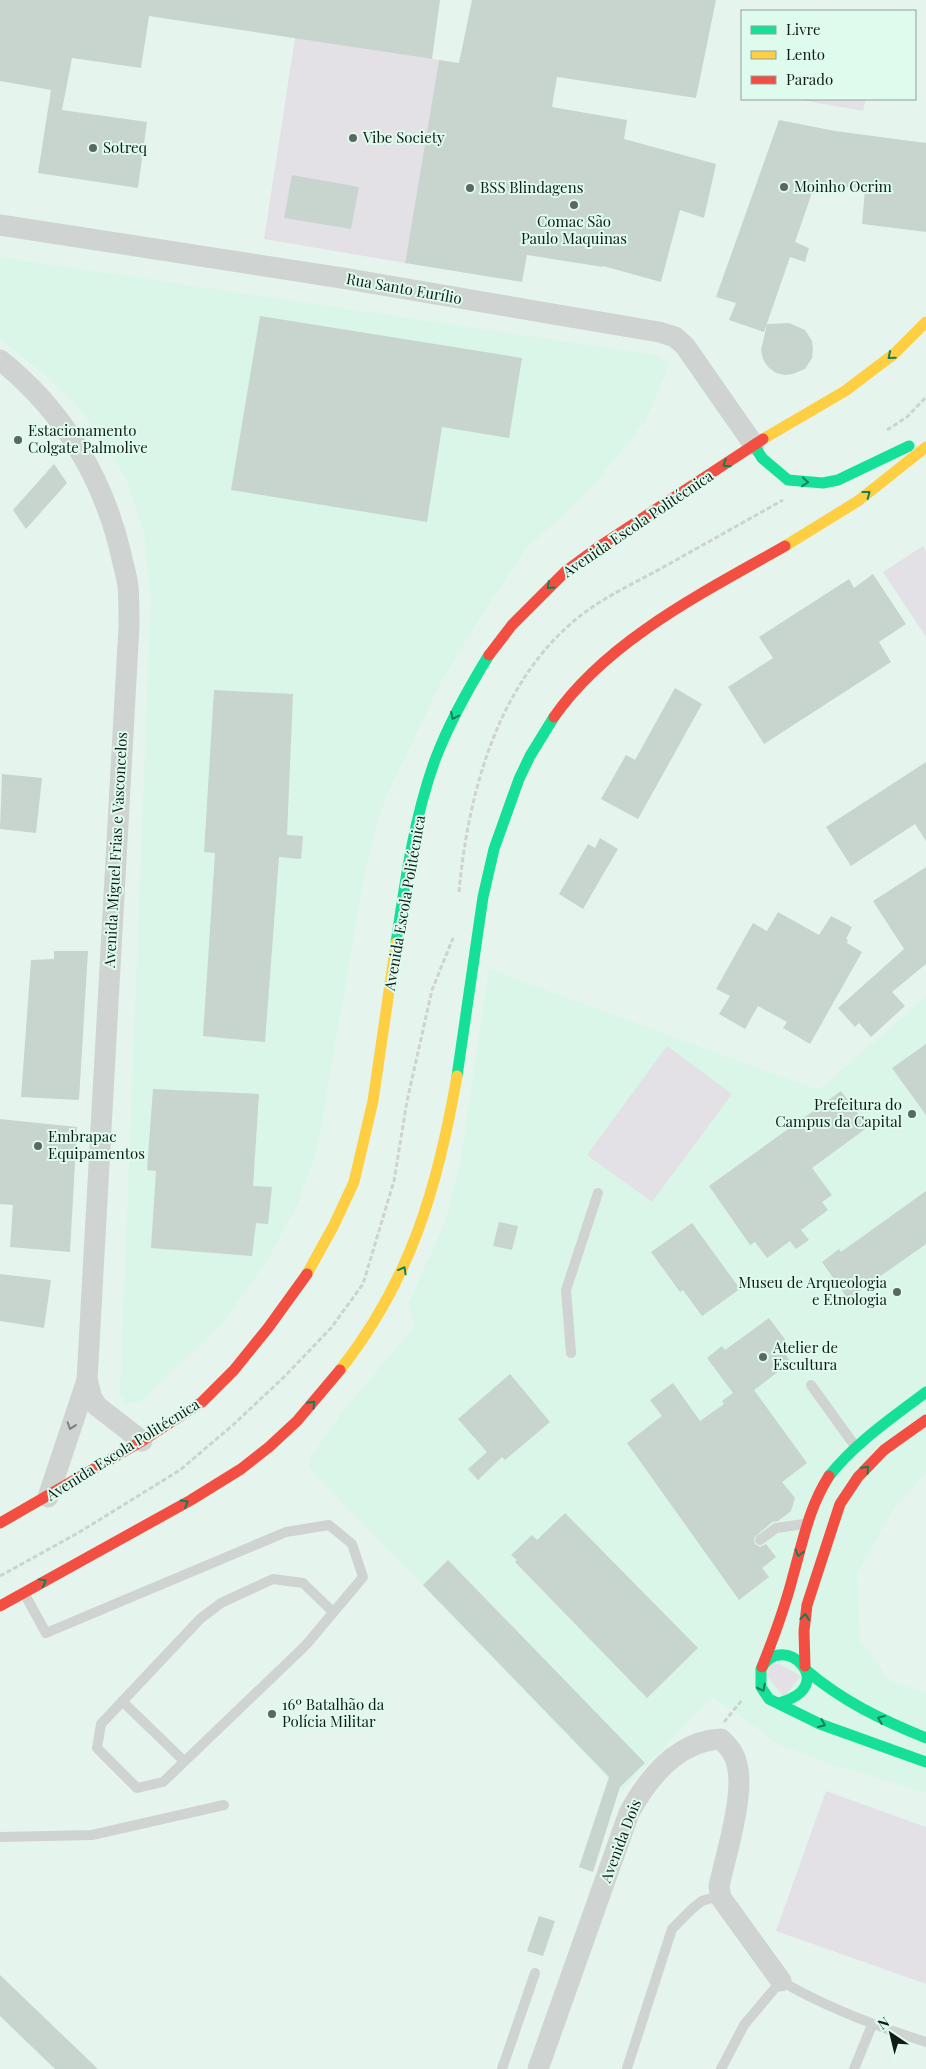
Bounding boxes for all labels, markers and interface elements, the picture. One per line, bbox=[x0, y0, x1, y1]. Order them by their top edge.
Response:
legend bbox=[741, 10, 916, 100]
text: Livre bbox=[786, 19, 821, 39]
text: Lento bbox=[786, 44, 825, 64]
text: Parado bbox=[786, 69, 833, 89]
place label: Vibe Society bbox=[362, 127, 445, 147]
marker: Vibe Society bbox=[347, 132, 359, 144]
place label: Sotreq bbox=[103, 137, 148, 157]
marker: Sotreq bbox=[87, 142, 99, 154]
place label: Moinho Ocrim bbox=[794, 176, 893, 196]
place label: BSS Blindagens bbox=[480, 177, 583, 197]
marker: Moinho Ocrim bbox=[778, 181, 790, 193]
marker: BSS Blindagens bbox=[464, 182, 476, 194]
marker: Comac São Paulo Maquinas bbox=[568, 199, 580, 211]
place label: Comac São Paulo Maquinas bbox=[521, 211, 627, 248]
street label: Rua Santo Eurílio bbox=[345, 268, 464, 308]
one-way arrow bbox=[888, 350, 897, 358]
place label: Estacionamento Colgate Palmolive bbox=[28, 420, 148, 457]
marker: Estacionamento Colgate Palmolive bbox=[12, 434, 24, 446]
one-way arrow bbox=[722, 457, 731, 467]
street label: Avenida Escola Politécnica bbox=[557, 465, 717, 582]
one-way arrow bbox=[801, 476, 809, 487]
one-way arrow bbox=[862, 490, 871, 499]
one-way arrow bbox=[546, 580, 555, 589]
one-way arrow bbox=[450, 711, 460, 720]
street label: Avenida Miguel Frias e Vasconcelos bbox=[99, 731, 131, 970]
street label: Avenida Escola Politécnica bbox=[379, 813, 429, 993]
place label: Prefeitura do Campus da Capital bbox=[775, 1094, 902, 1131]
marker: Prefeitura do Campus da Capital bbox=[906, 1108, 918, 1120]
place label: Embrapac Equipamentos bbox=[48, 1126, 145, 1163]
marker: Embrapac Equipamentos bbox=[32, 1140, 44, 1152]
one-way arrow bbox=[397, 1266, 407, 1275]
place label: Museu de Arqueologia e Etnologia bbox=[738, 1272, 888, 1309]
marker: Museu de Arqueologia e Etnologia bbox=[891, 1286, 903, 1298]
place label: Atelier de Escultura bbox=[772, 1337, 838, 1374]
marker: Atelier de Escultura bbox=[757, 1351, 769, 1363]
street label: Avenida Escola Politécnica bbox=[41, 1393, 203, 1505]
one-way arrow bbox=[306, 1401, 315, 1410]
one-way arrow bbox=[67, 1422, 77, 1430]
one-way arrow bbox=[860, 1465, 869, 1474]
one-way arrow bbox=[179, 1500, 188, 1510]
one-way arrow bbox=[795, 1549, 805, 1557]
one-way arrow bbox=[37, 1578, 46, 1588]
one-way arrow bbox=[799, 1613, 810, 1621]
one-way arrow bbox=[756, 1683, 767, 1692]
place label: 16º Batalhão da Polícia Militar bbox=[282, 1694, 385, 1731]
marker: 16º Batalhão da Polícia Militar bbox=[266, 1708, 278, 1720]
one-way arrow bbox=[877, 1715, 886, 1725]
one-way arrow bbox=[817, 1718, 826, 1729]
street label: Avenida Dois bbox=[595, 1796, 645, 1886]
north arrow bbox=[866, 2009, 916, 2059]
text: N bbox=[874, 2012, 893, 2034]

